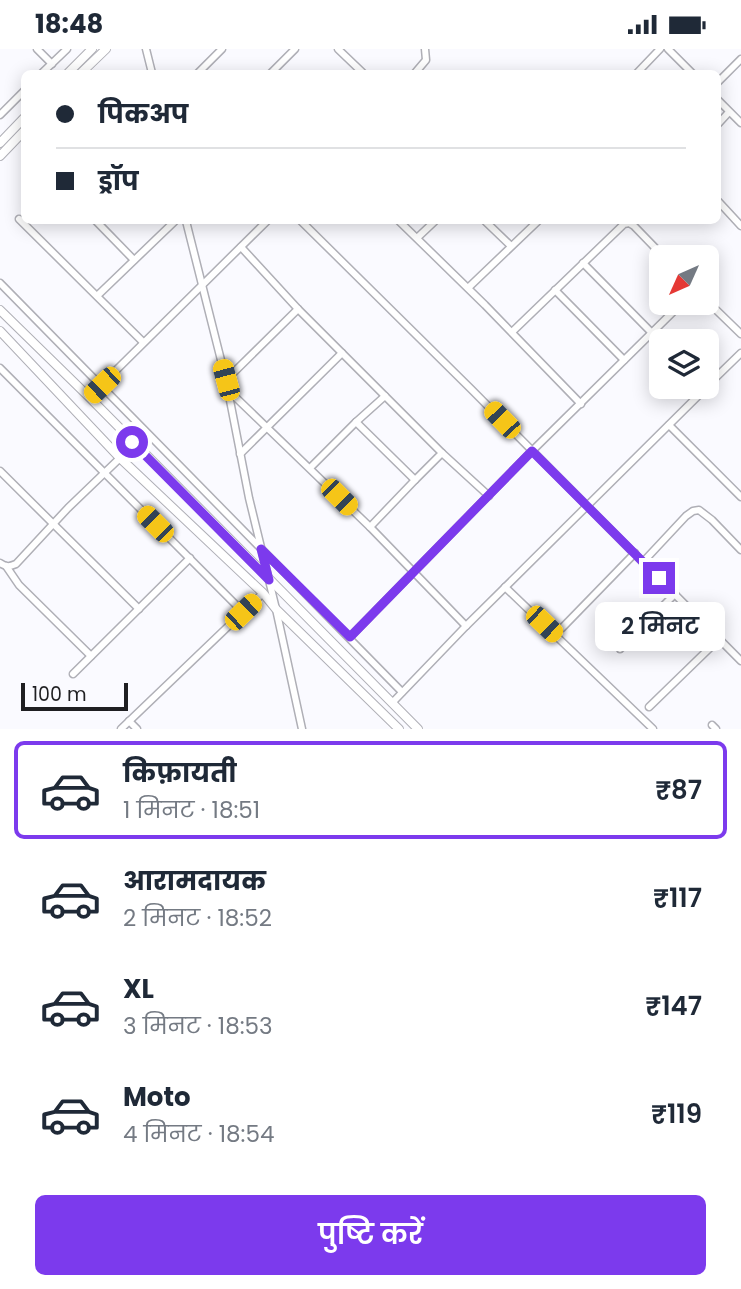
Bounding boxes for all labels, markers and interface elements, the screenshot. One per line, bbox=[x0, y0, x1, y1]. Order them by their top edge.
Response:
text: 18:48 bbox=[35, 6, 103, 42]
text: पिकअप bbox=[98, 96, 188, 132]
text: ड्रॉप bbox=[98, 163, 139, 199]
north arrow bbox=[649, 245, 719, 315]
map controls bbox=[649, 245, 719, 399]
button: layers bbox=[649, 329, 719, 399]
car bbox=[211, 357, 242, 403]
car bbox=[80, 363, 125, 407]
car bbox=[480, 398, 525, 442]
route start bbox=[116, 426, 148, 458]
car bbox=[317, 475, 362, 519]
car bbox=[133, 502, 178, 546]
route end bbox=[643, 562, 675, 594]
car bbox=[221, 590, 266, 634]
car bbox=[522, 602, 567, 646]
callout: 2 मिनट bbox=[594, 603, 724, 651]
text: 2 मिनट bbox=[621, 610, 699, 642]
scale bar bbox=[21, 680, 128, 712]
text: 100 m bbox=[32, 681, 87, 708]
text: किफ़ायती bbox=[123, 755, 237, 791]
icon: car bbox=[39, 759, 102, 822]
text: ₹87 bbox=[655, 772, 702, 808]
text: 1 मिनट · 18:51 bbox=[123, 794, 260, 826]
text: आरामदायक bbox=[123, 863, 266, 899]
icon: car bbox=[39, 867, 102, 930]
text: ₹117 bbox=[653, 880, 702, 916]
text: 2 मिनट · 18:52 bbox=[123, 902, 272, 934]
text: XL bbox=[123, 971, 154, 1007]
icon: car bbox=[39, 975, 102, 1038]
text: ₹147 bbox=[645, 988, 702, 1024]
text: 3 मिनट · 18:53 bbox=[123, 1010, 273, 1042]
text: Moto bbox=[123, 1079, 191, 1115]
icon: car bbox=[39, 1083, 102, 1146]
text: ₹119 bbox=[651, 1096, 702, 1132]
text: 4 मिनट · 18:54 bbox=[123, 1118, 274, 1150]
button: पुष्टि करें bbox=[35, 1195, 706, 1275]

